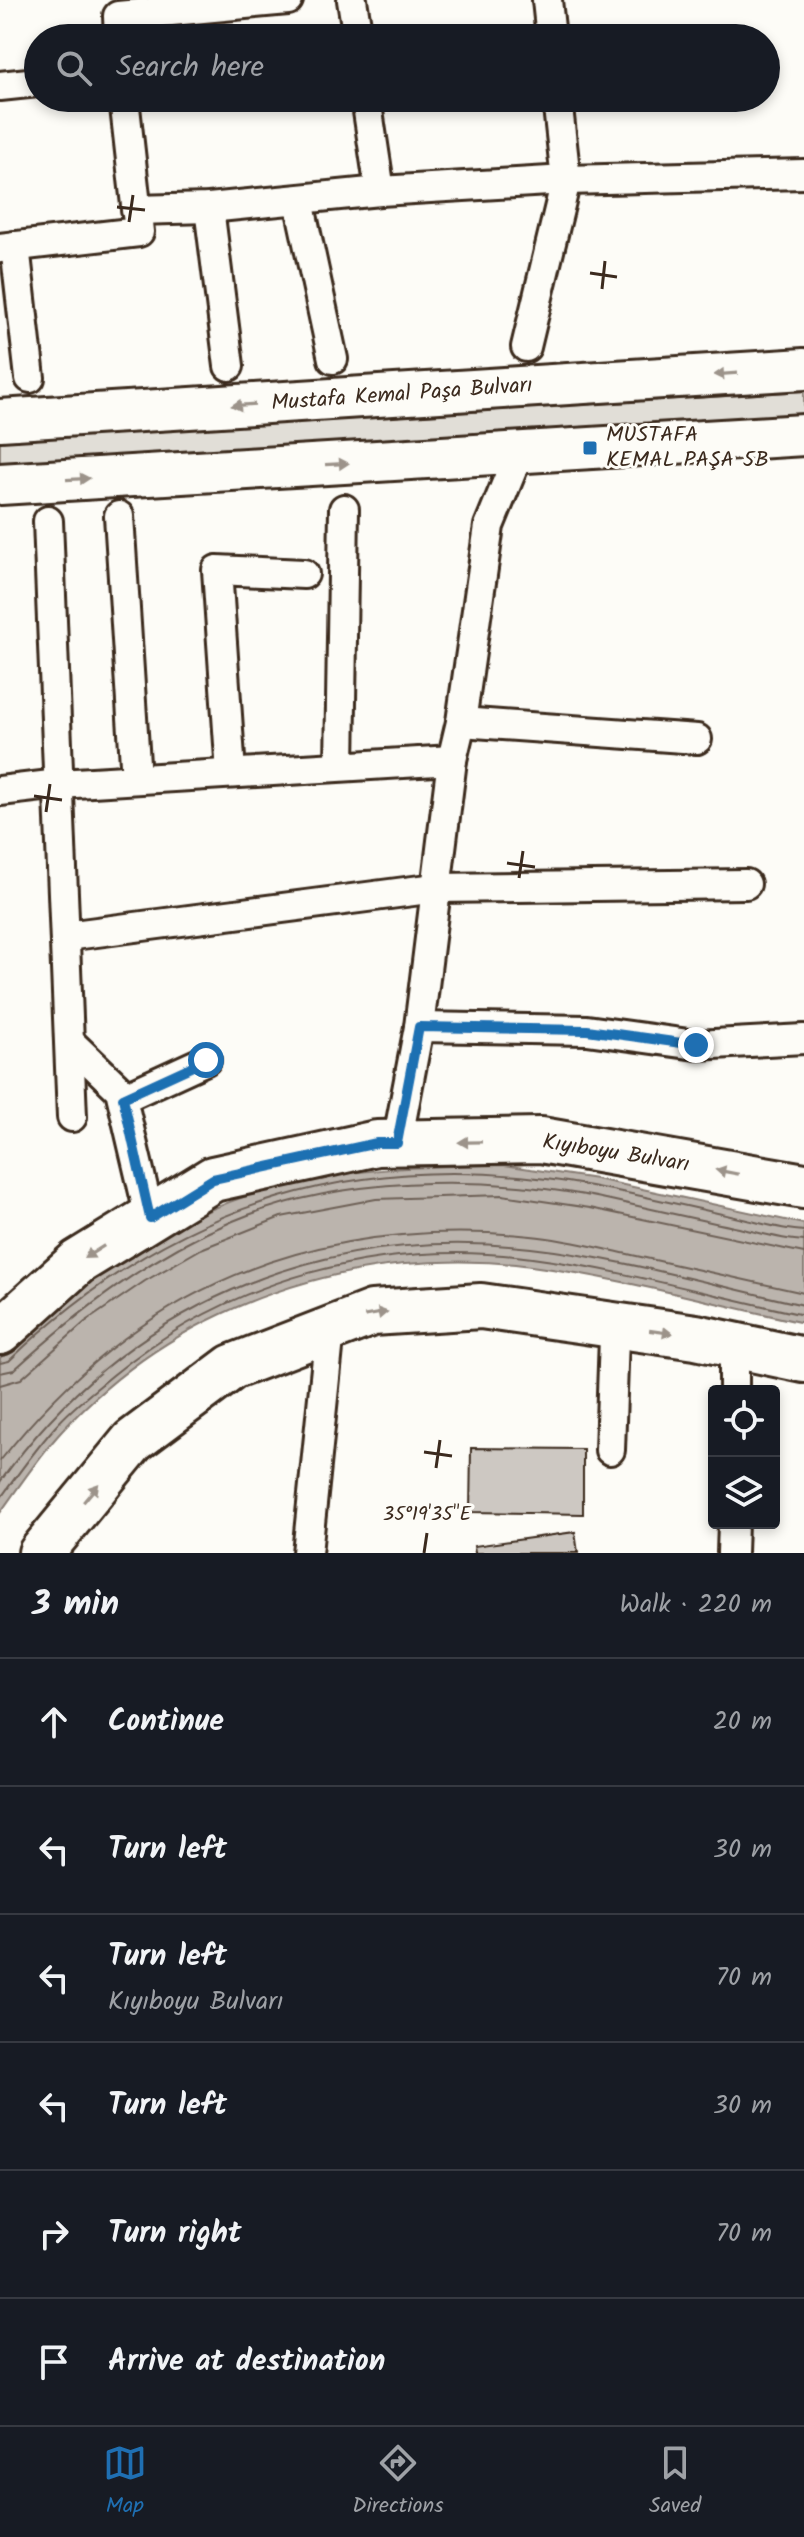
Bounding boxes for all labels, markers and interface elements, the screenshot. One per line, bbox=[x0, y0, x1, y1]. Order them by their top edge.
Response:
search box bbox=[24, 24, 780, 112]
text: Search here bbox=[116, 44, 264, 92]
icon: search bbox=[52, 46, 96, 90]
street label: Mustafa Kemal Paşa Bulvarı bbox=[270, 368, 534, 422]
one-way arrow bbox=[713, 368, 738, 381]
one-way arrow bbox=[230, 399, 255, 412]
place label: MUSTAFA KEMAL PAŞA 5B bbox=[606, 418, 769, 478]
marker: MUSTAFA KEMAL PAŞA 5B bbox=[581, 439, 599, 457]
one-way arrow bbox=[325, 457, 350, 470]
one-way arrow bbox=[66, 472, 91, 485]
route end bbox=[678, 1027, 714, 1063]
route start bbox=[188, 1042, 224, 1078]
street label: Kıyıboyu Bulvarı bbox=[540, 1125, 692, 1183]
one-way arrow bbox=[457, 1135, 482, 1148]
one-way arrow bbox=[715, 1166, 740, 1178]
one-way arrow bbox=[83, 1244, 106, 1259]
one-way arrow bbox=[364, 1308, 389, 1320]
one-way arrow bbox=[649, 1326, 674, 1339]
map controls bbox=[708, 1385, 780, 1529]
button: locate bbox=[708, 1385, 780, 1457]
button: layers bbox=[708, 1457, 780, 1529]
one-way arrow bbox=[82, 1483, 99, 1503]
text: 35°19'35"E bbox=[383, 1499, 472, 1531]
text: 3 min bbox=[32, 1578, 119, 1632]
text: Walk · 220 m bbox=[620, 1584, 772, 1626]
text: Continue bbox=[108, 1698, 224, 1746]
icon: ahead bbox=[32, 1700, 76, 1744]
text: 20 m bbox=[713, 1701, 772, 1743]
text: Turn left bbox=[108, 1826, 227, 1874]
icon: left bbox=[32, 1828, 76, 1872]
text: 30 m bbox=[713, 1829, 772, 1871]
text: Turn left bbox=[108, 1933, 227, 1981]
icon: left bbox=[32, 1956, 76, 2000]
text: 70 m bbox=[716, 1957, 772, 1999]
text: Kıyıboyu Bulvarı bbox=[108, 1981, 284, 2023]
text: Turn left bbox=[108, 2082, 227, 2130]
icon: left bbox=[32, 2084, 76, 2128]
text: 30 m bbox=[713, 2085, 772, 2127]
text: Turn right bbox=[108, 2210, 241, 2258]
icon: right bbox=[32, 2212, 76, 2256]
text: 70 m bbox=[716, 2213, 772, 2255]
text: Arrive at destination bbox=[108, 2338, 385, 2386]
icon: arrive bbox=[32, 2340, 76, 2384]
tab: Map bbox=[103, 2441, 147, 2524]
tab: Directions bbox=[352, 2441, 444, 2524]
tab: Saved bbox=[649, 2441, 701, 2524]

